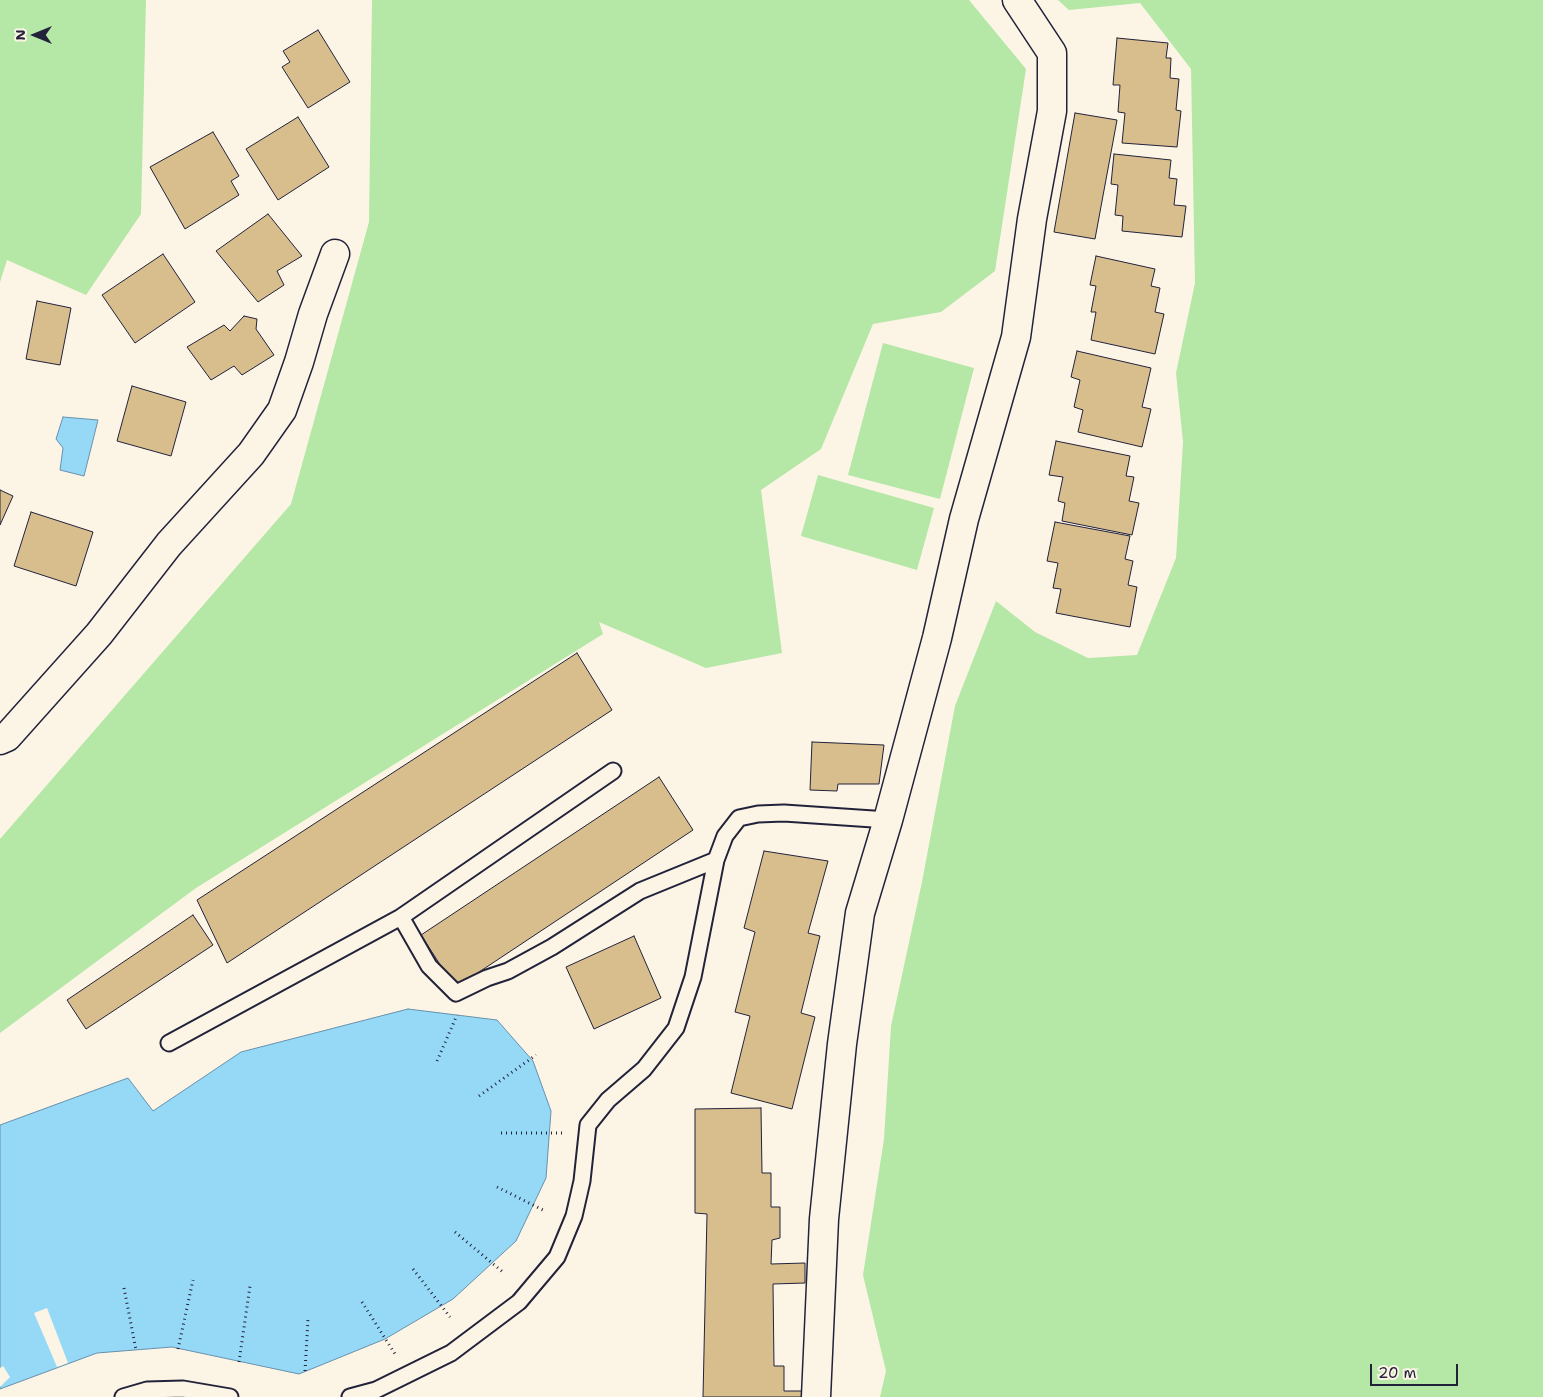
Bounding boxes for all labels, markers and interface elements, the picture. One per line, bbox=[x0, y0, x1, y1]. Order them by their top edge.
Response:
north arrow bbox=[10, 10, 60, 60]
text: N bbox=[11, 29, 29, 41]
scale bar bbox=[1373, 1354, 1460, 1386]
text: 20 m bbox=[1378, 1363, 1417, 1383]

